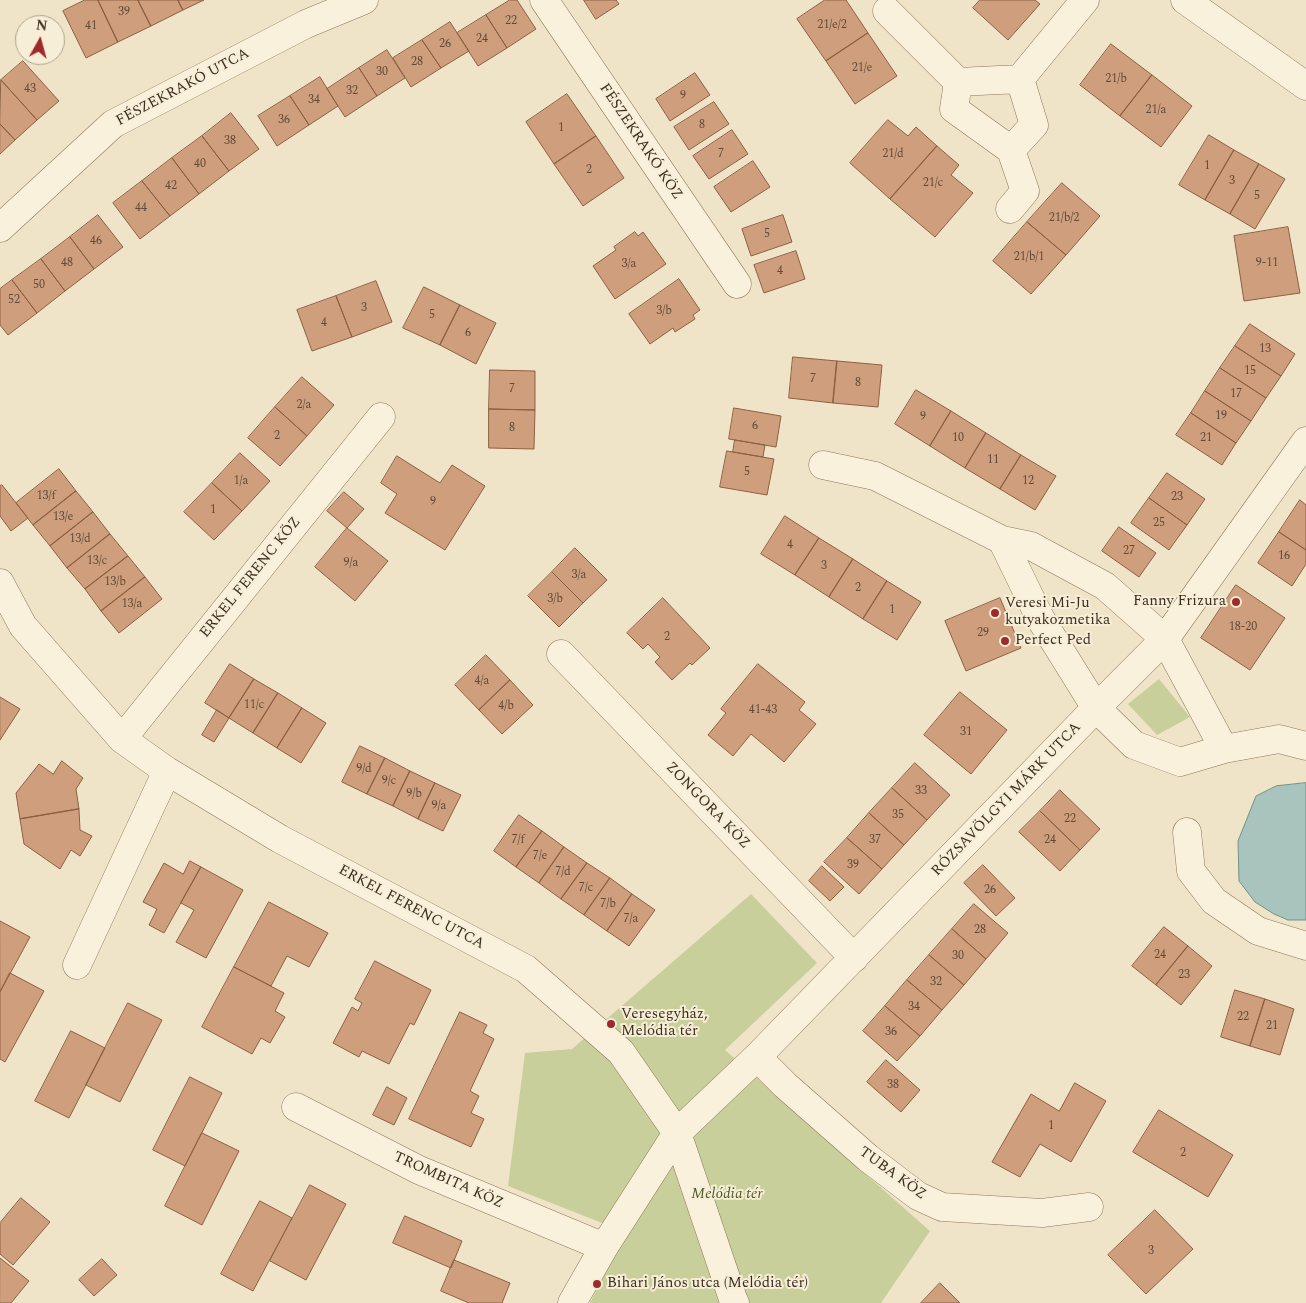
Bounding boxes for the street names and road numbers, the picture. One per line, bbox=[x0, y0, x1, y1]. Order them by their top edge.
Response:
street label: FÉSZEKRAKÓ UTCA bbox=[113, 45, 253, 131]
street label: FÉSZEKRAKÓ KÖZ bbox=[595, 81, 685, 203]
street label: ERKEL FERENC KÖZ bbox=[197, 514, 305, 642]
street label: RÓZSAVÖLGYI MÁRK UTCA bbox=[929, 719, 1085, 881]
street label: ZONGORA KÖZ bbox=[661, 759, 753, 853]
street label: ERKEL FERENC UTCA bbox=[335, 862, 487, 954]
street label: TUBA KÖZ bbox=[855, 1144, 929, 1204]
street label: TROMBITA KÖZ bbox=[390, 1149, 506, 1213]

